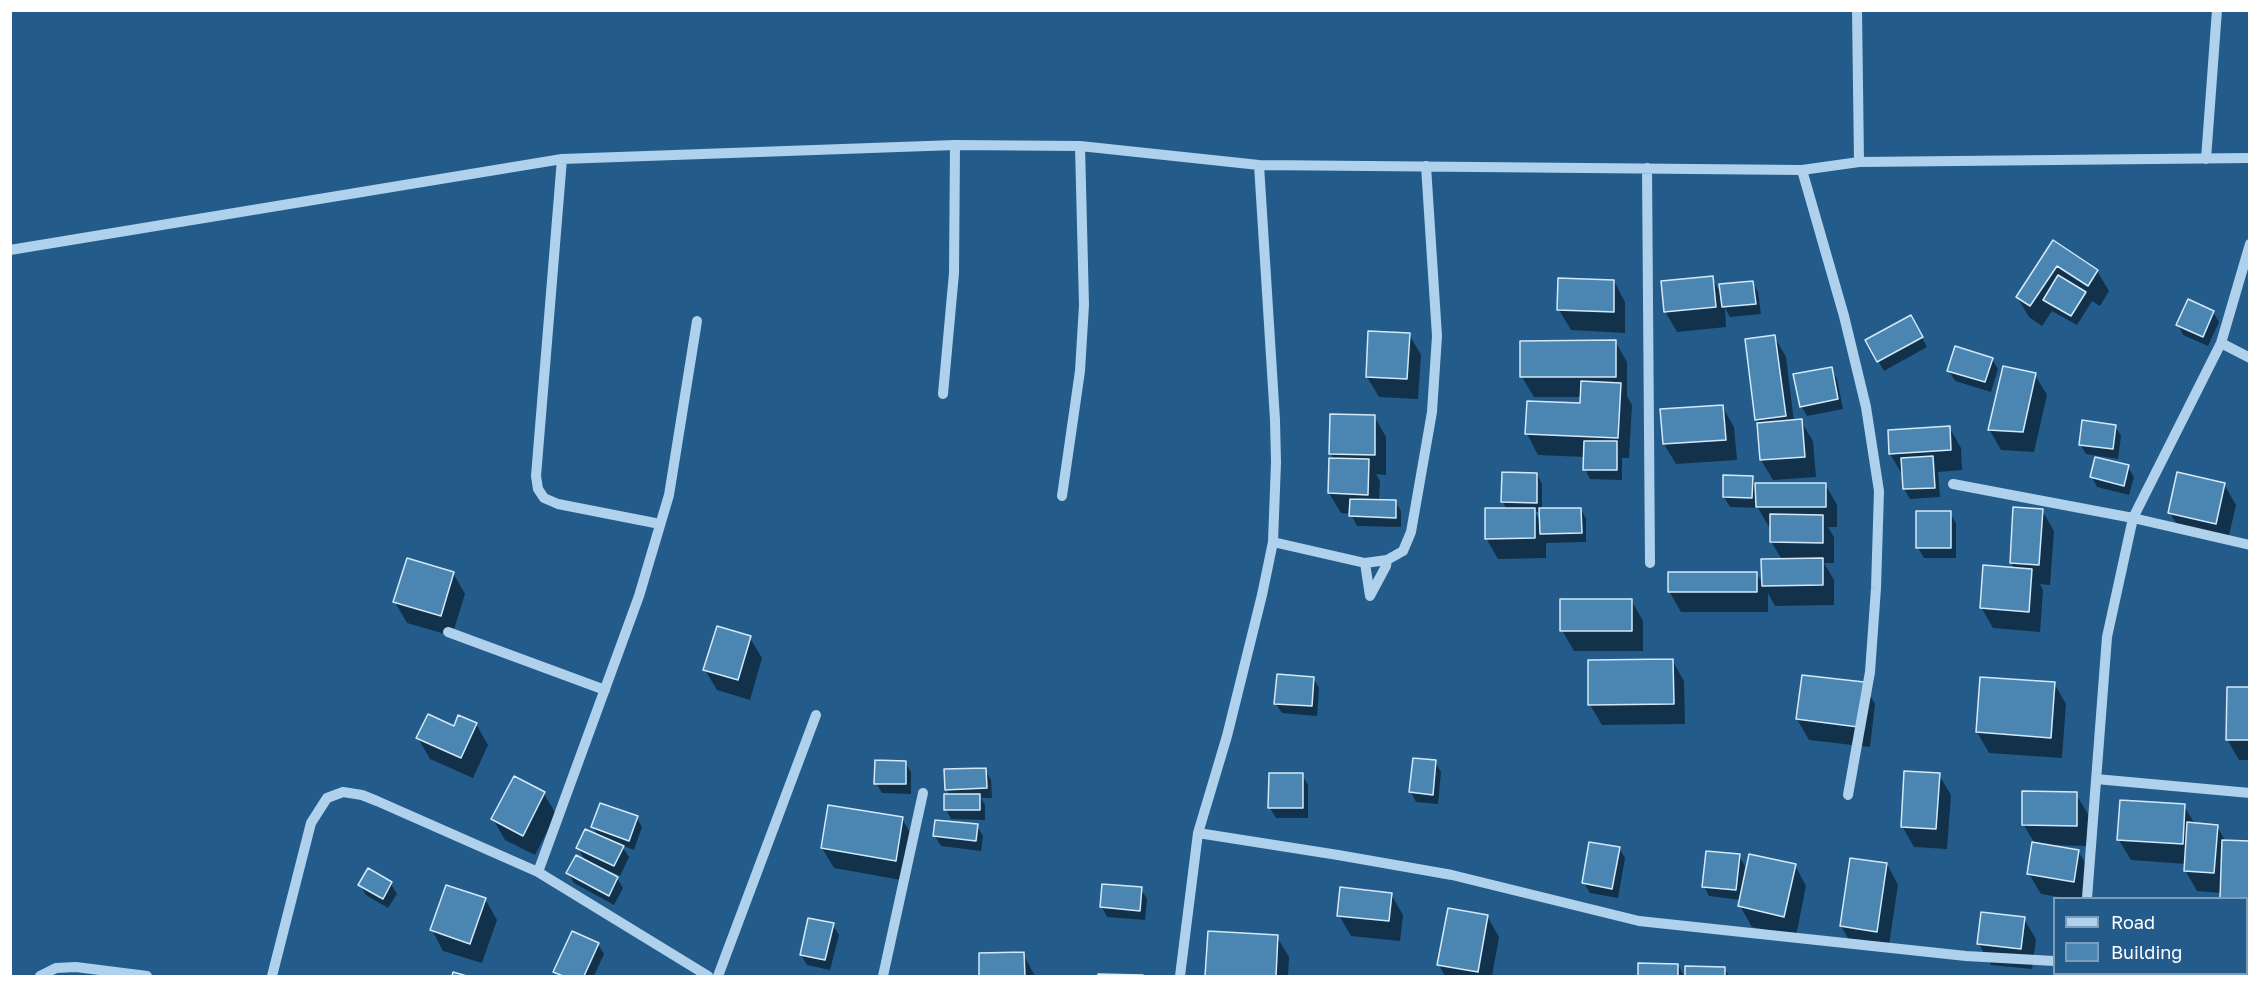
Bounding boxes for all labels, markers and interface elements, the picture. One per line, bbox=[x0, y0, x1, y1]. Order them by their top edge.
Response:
legend bbox=[2053, 897, 2248, 975]
text: Road bbox=[2111, 911, 2155, 933]
text: Building bbox=[2111, 941, 2182, 963]

